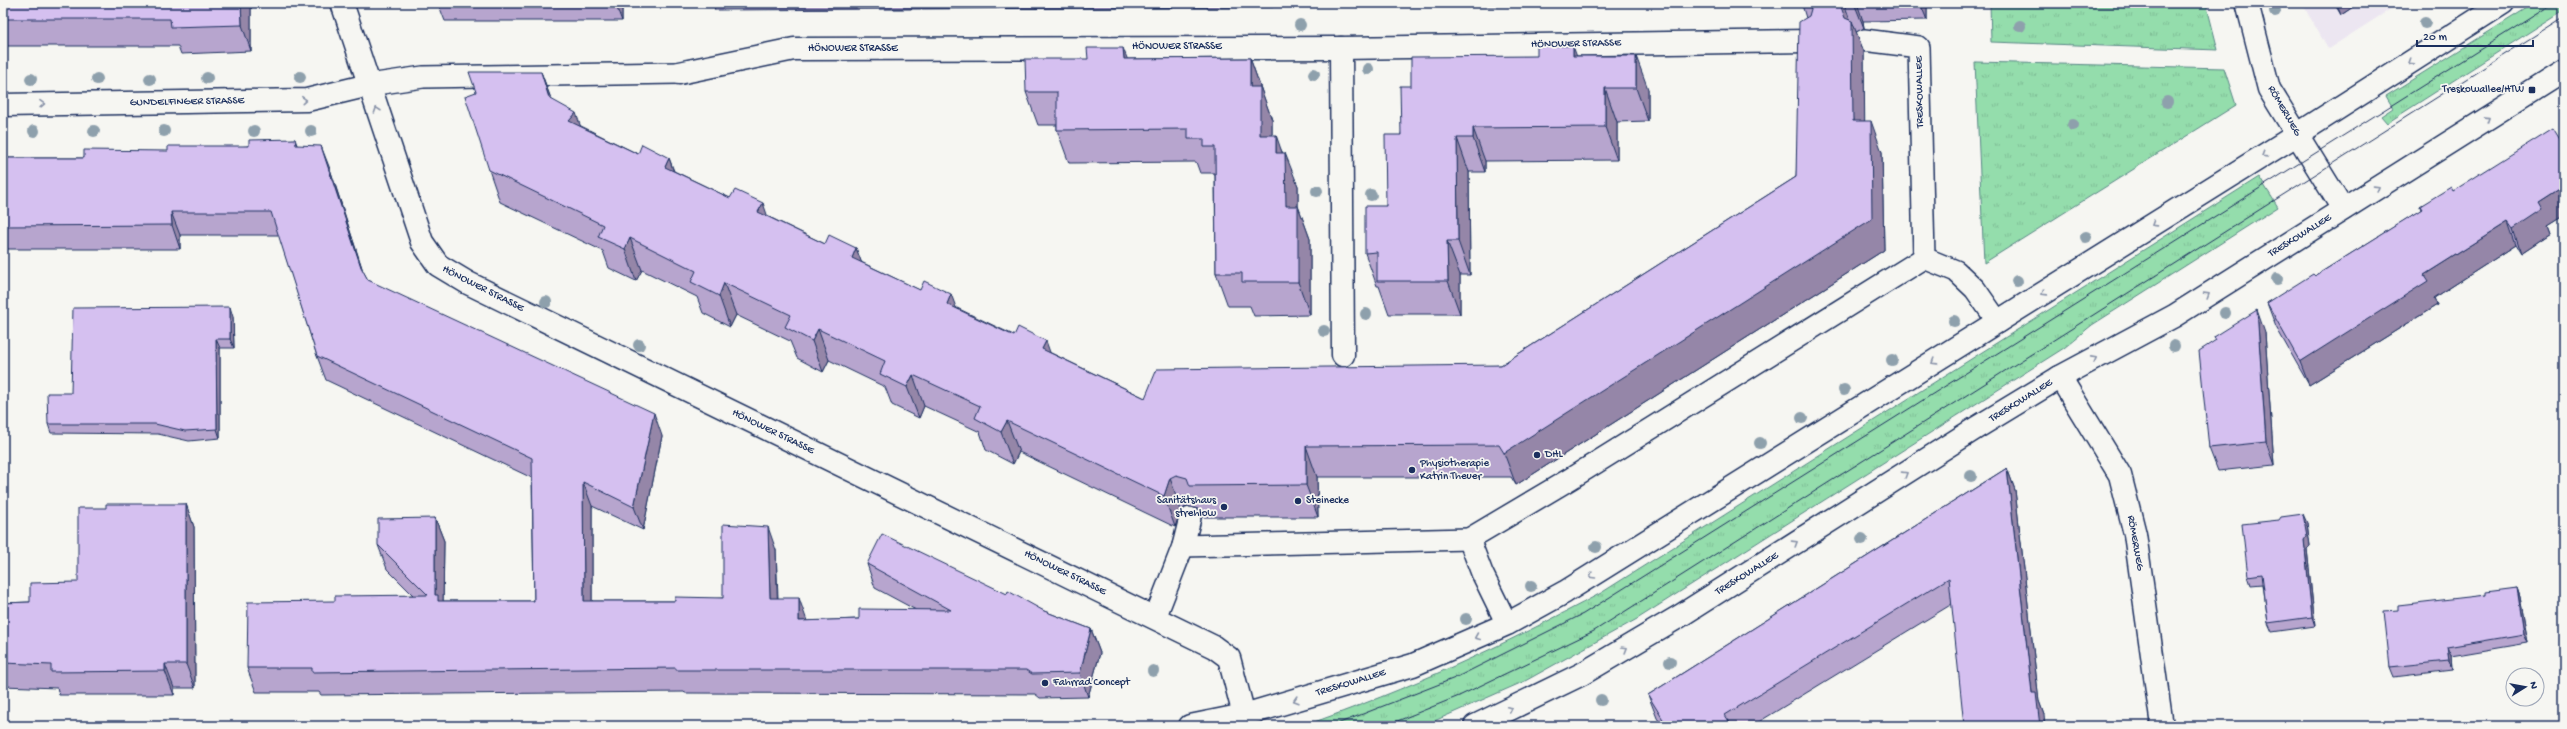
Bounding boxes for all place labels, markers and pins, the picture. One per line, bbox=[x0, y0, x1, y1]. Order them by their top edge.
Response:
place label: Treskowallee/HTW bbox=[2441, 84, 2524, 96]
marker: Treskowallee/HTW bbox=[2527, 85, 2537, 95]
place label: DHL bbox=[1544, 449, 1563, 461]
marker: DHL bbox=[1532, 450, 1542, 460]
place label: Physiotherapie Katrin Theuer bbox=[1419, 458, 1489, 483]
marker: Physiotherapie Katrin Theuer bbox=[1407, 465, 1417, 475]
place label: Sanitätshaus strehlow bbox=[1157, 495, 1217, 520]
place label: Steinecke bbox=[1306, 495, 1349, 507]
marker: Steinecke bbox=[1293, 496, 1303, 506]
marker: Sanitätshaus strehlow bbox=[1219, 502, 1229, 512]
place label: Fahrrad Concept bbox=[1052, 677, 1131, 689]
marker: Fahrrad Concept bbox=[1040, 678, 1050, 688]

